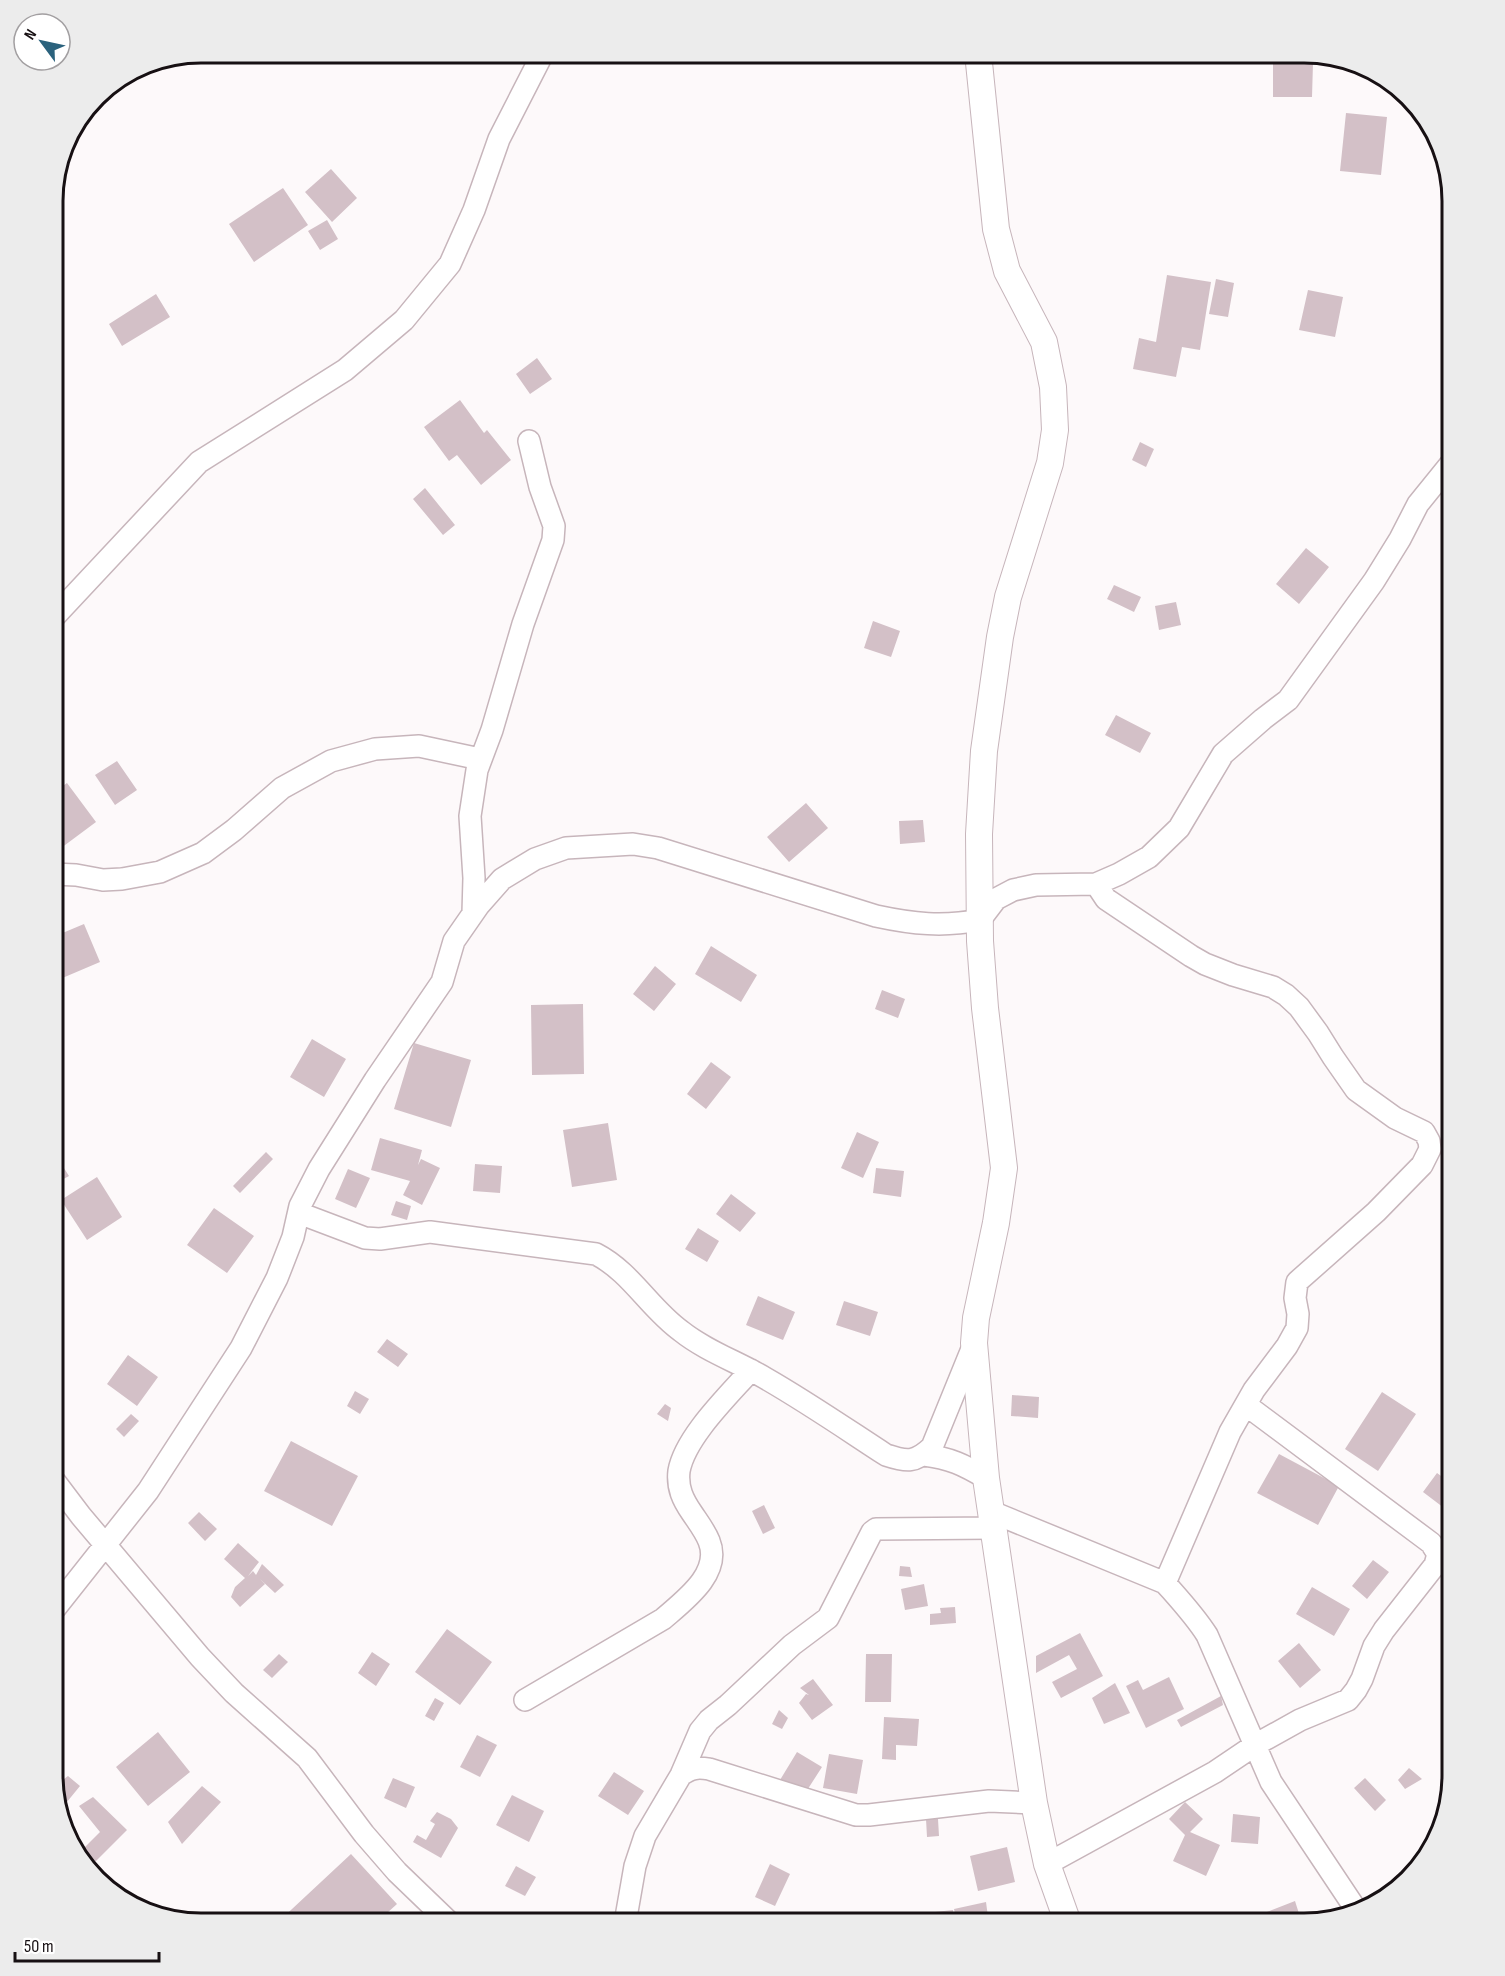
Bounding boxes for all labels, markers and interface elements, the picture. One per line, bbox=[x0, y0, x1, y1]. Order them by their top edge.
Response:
north arrow bbox=[12, 12, 72, 72]
text: N bbox=[20, 26, 41, 43]
scale bar bbox=[15, 1925, 159, 1963]
text: 50 m bbox=[24, 1936, 54, 1957]

